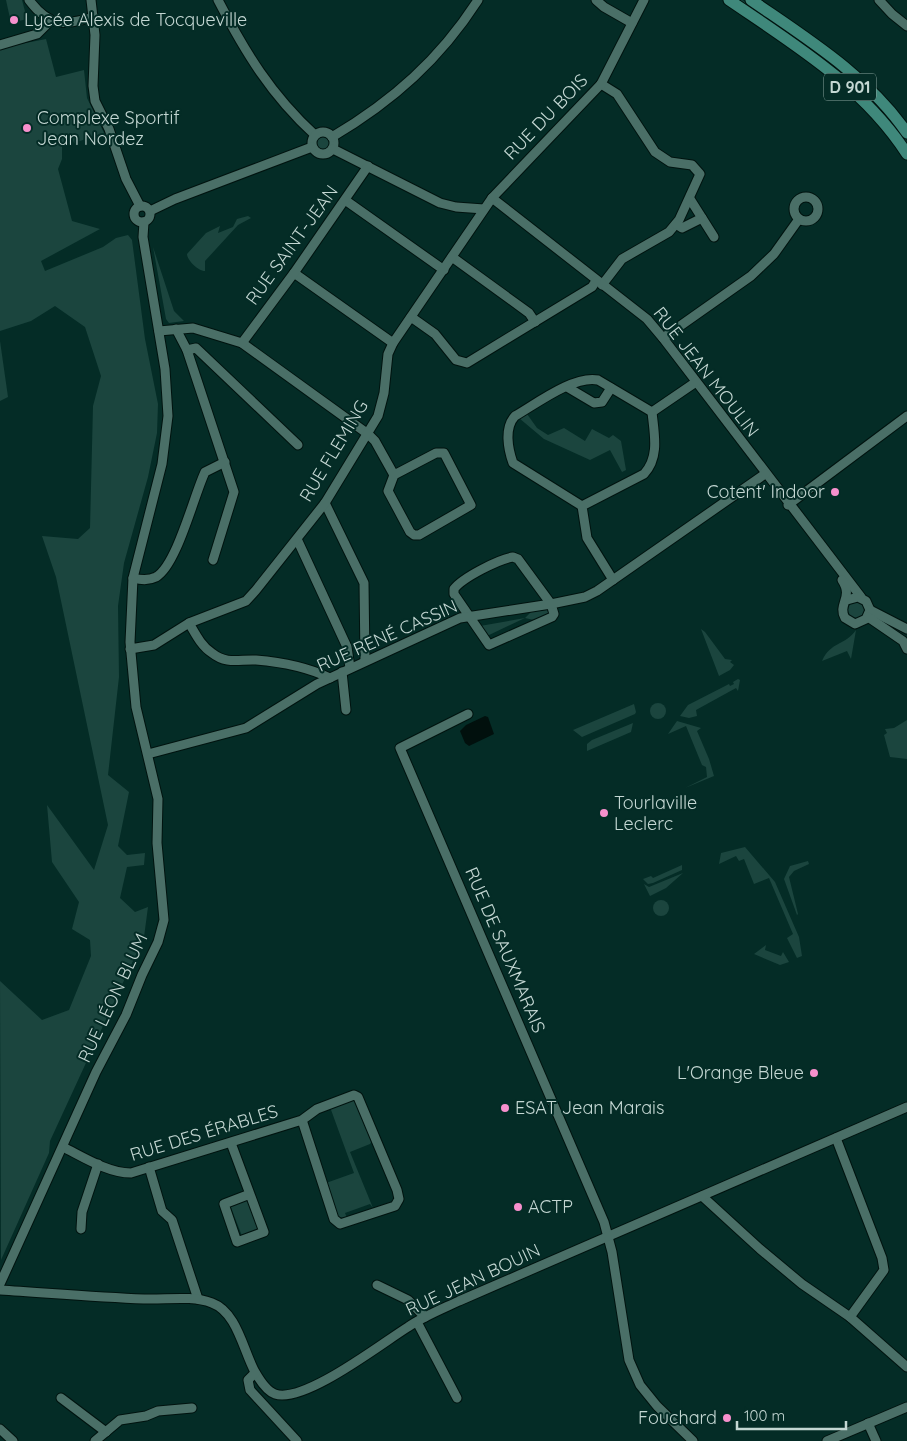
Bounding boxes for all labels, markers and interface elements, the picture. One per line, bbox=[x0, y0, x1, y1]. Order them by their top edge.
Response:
place label: Lycée Alexis de Tocqueville bbox=[24, 8, 247, 31]
marker: Lycée Alexis de Tocqueville bbox=[8, 14, 20, 26]
street label: RUE DU BOIS bbox=[499, 69, 592, 164]
road number: D 901 bbox=[824, 74, 876, 100]
place label: Complexe Sportif Jean Nordez bbox=[37, 106, 180, 150]
marker: Complexe Sportif Jean Nordez bbox=[21, 122, 33, 134]
street label: RUE SAINT-JEAN bbox=[240, 180, 343, 309]
street label: RUE JEAN MOULIN bbox=[648, 302, 764, 441]
street label: RUE FLEMING bbox=[294, 396, 373, 506]
place label: Cotent' Indoor bbox=[707, 480, 825, 503]
marker: Cotent' Indoor bbox=[829, 486, 841, 498]
street label: RUE RENÉ CASSIN bbox=[313, 594, 461, 677]
place label: Tourlaville Leclerc bbox=[614, 791, 697, 835]
marker: Tourlaville Leclerc bbox=[598, 807, 610, 819]
street label: RUE DE SAUXMARAIS bbox=[460, 863, 551, 1036]
street label: RUE LÉON BLUM bbox=[72, 929, 153, 1066]
place label: L'Orange Bleue bbox=[677, 1061, 804, 1084]
marker: L'Orange Bleue bbox=[808, 1067, 820, 1079]
place label: ESAT Jean Marais bbox=[515, 1096, 664, 1119]
street label: RUE DES ÉRABLES bbox=[127, 1099, 281, 1166]
marker: ESAT Jean Marais bbox=[499, 1102, 511, 1114]
place label: ACTP bbox=[528, 1195, 573, 1218]
marker: ACTP bbox=[512, 1201, 524, 1213]
street label: RUE JEAN BOUIN bbox=[402, 1238, 544, 1321]
scale bar bbox=[737, 1398, 846, 1430]
place label: Fouchard bbox=[638, 1406, 717, 1429]
text: 100 m bbox=[744, 1406, 785, 1425]
marker: Fouchard bbox=[721, 1412, 733, 1424]

